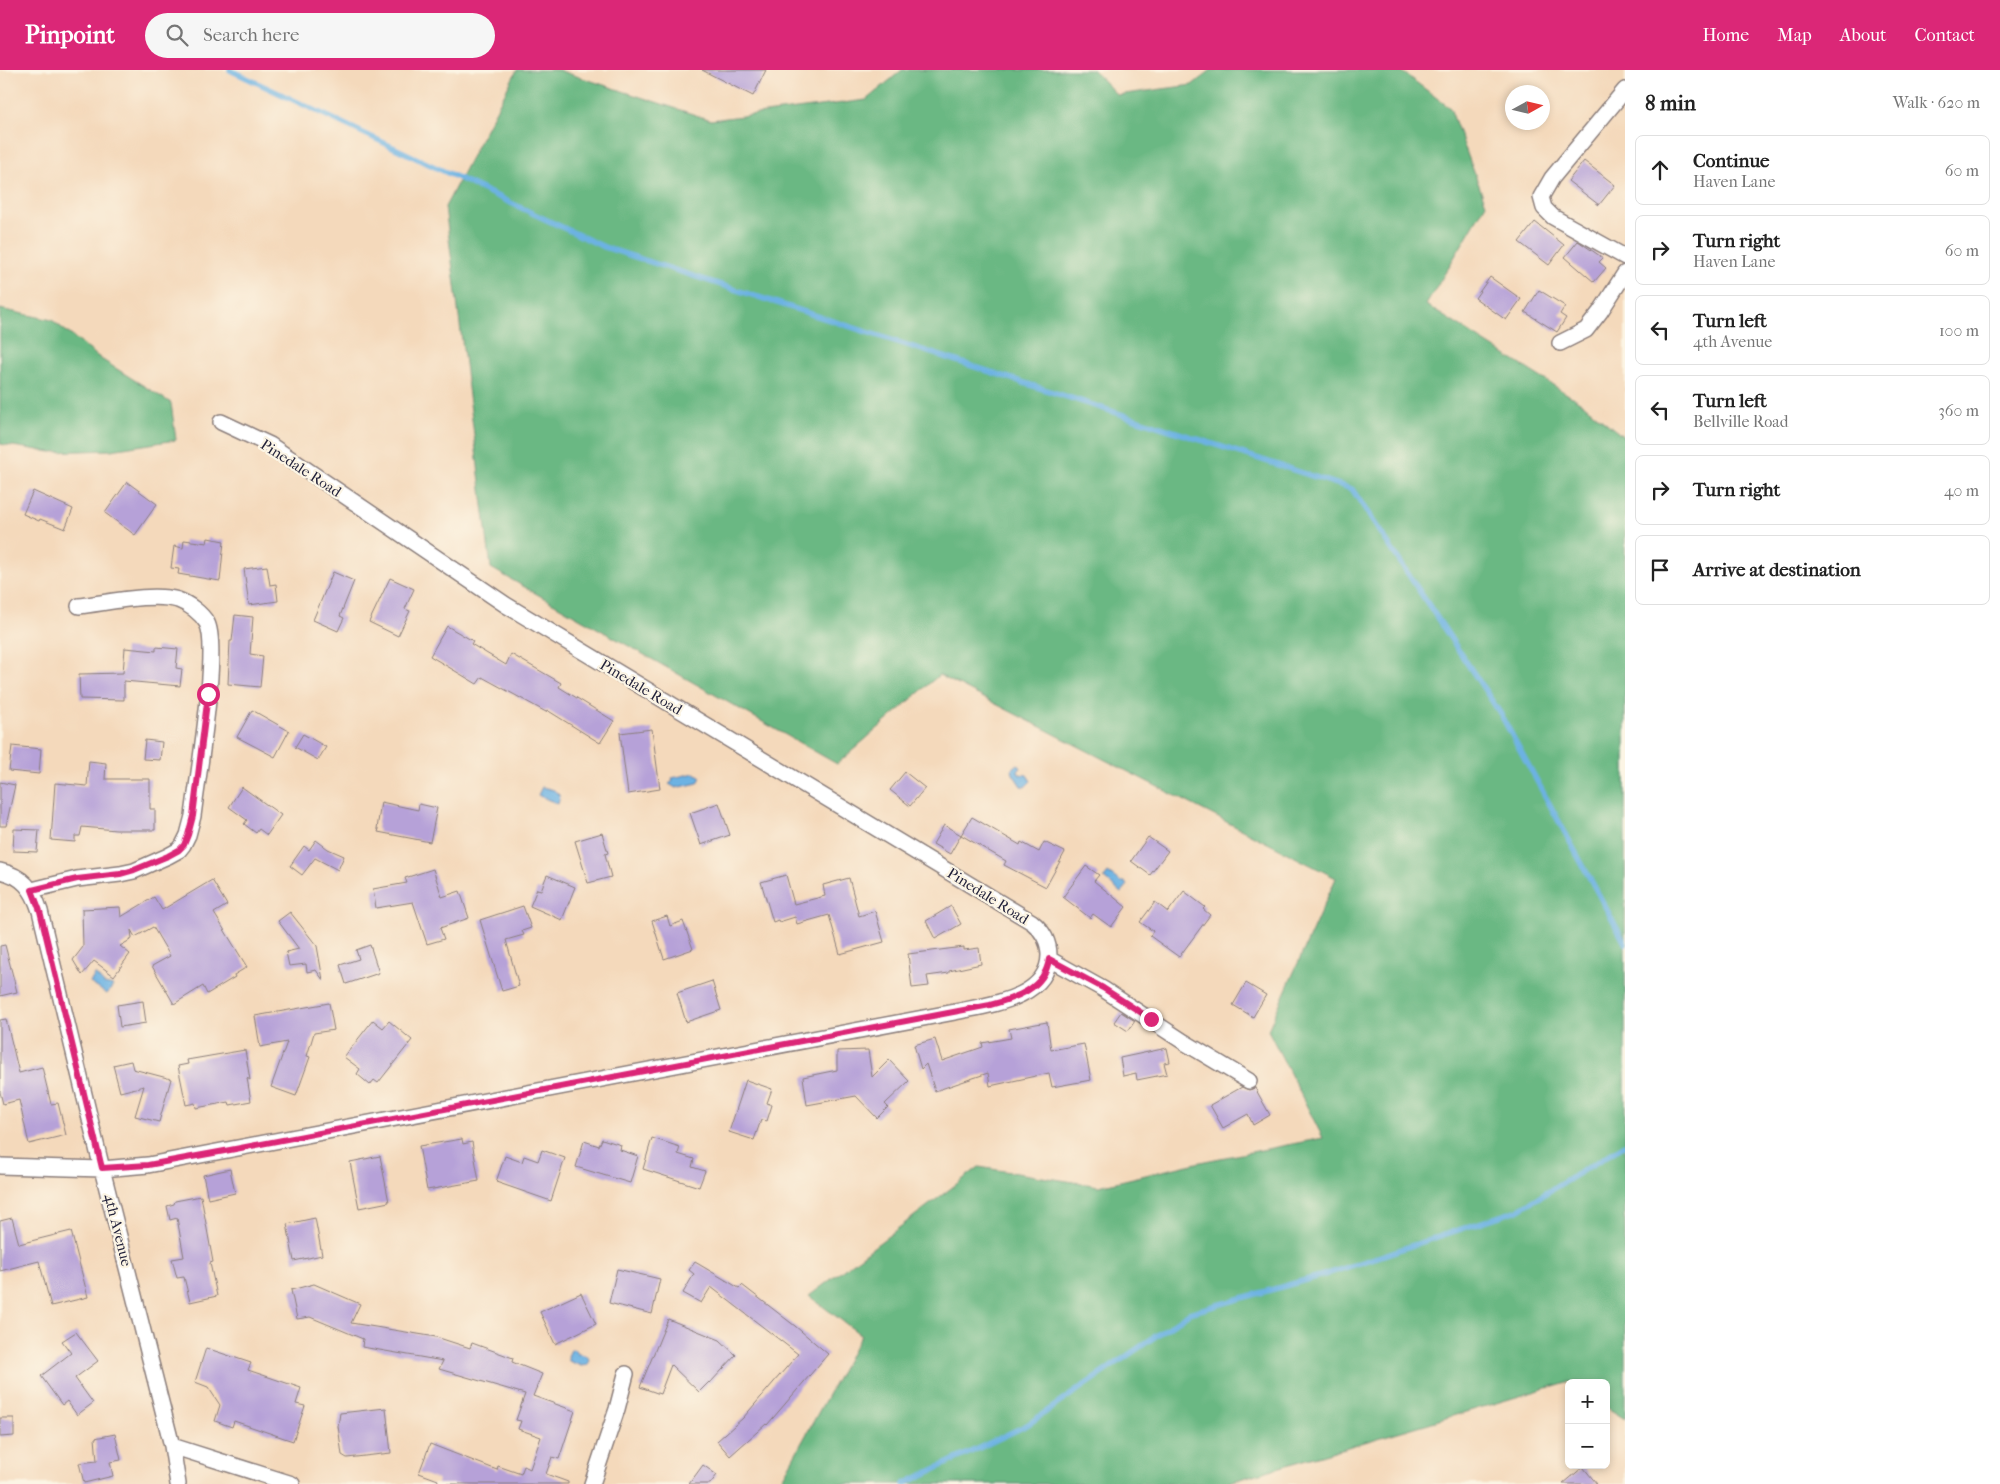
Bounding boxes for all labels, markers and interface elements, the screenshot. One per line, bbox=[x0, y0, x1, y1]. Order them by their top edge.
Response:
search box bbox=[145, 13, 495, 58]
text: Pinpoint bbox=[25, 21, 115, 49]
icon: search bbox=[163, 21, 191, 49]
text: Search here bbox=[203, 24, 299, 46]
text: Home bbox=[1702, 25, 1749, 46]
text: Map bbox=[1777, 25, 1812, 46]
text: About bbox=[1840, 25, 1886, 46]
text: Contact bbox=[1914, 25, 1975, 46]
north arrow bbox=[1505, 85, 1550, 130]
text: 8 min bbox=[1645, 91, 1696, 115]
text: Walk · 620 m bbox=[1893, 93, 1980, 112]
text: Continue bbox=[1693, 150, 1769, 172]
icon: ahead bbox=[1646, 156, 1674, 184]
text: 60 m bbox=[1945, 161, 1979, 180]
text: Haven Lane bbox=[1693, 172, 1775, 191]
text: Turn right bbox=[1693, 230, 1780, 252]
icon: right bbox=[1646, 236, 1674, 264]
text: 60 m bbox=[1945, 241, 1979, 260]
text: Haven Lane bbox=[1693, 252, 1775, 271]
text: Turn left bbox=[1693, 310, 1767, 332]
icon: left bbox=[1646, 316, 1674, 344]
text: 100 m bbox=[1939, 321, 1979, 340]
text: 4th Avenue bbox=[1693, 332, 1772, 351]
text: Turn left bbox=[1693, 390, 1767, 412]
icon: left bbox=[1646, 396, 1674, 424]
text: 360 m bbox=[1938, 401, 1979, 420]
text: Bellville Road bbox=[1693, 412, 1788, 431]
street label: Pinedale Road bbox=[257, 435, 345, 501]
icon: right bbox=[1646, 476, 1674, 504]
text: Turn right bbox=[1693, 479, 1780, 501]
text: 40 m bbox=[1944, 481, 1979, 500]
icon: arrive bbox=[1646, 556, 1674, 584]
text: Arrive at destination bbox=[1693, 559, 1861, 581]
street label: Pinedale Road bbox=[597, 655, 686, 719]
route start bbox=[197, 683, 220, 706]
street label: Pinedale Road bbox=[944, 864, 1033, 929]
route end bbox=[1140, 1008, 1163, 1031]
street label: 4th Avenue bbox=[100, 1192, 136, 1269]
map controls bbox=[1565, 1379, 1610, 1469]
button: + bbox=[1565, 1379, 1610, 1424]
button: − bbox=[1565, 1424, 1610, 1469]

